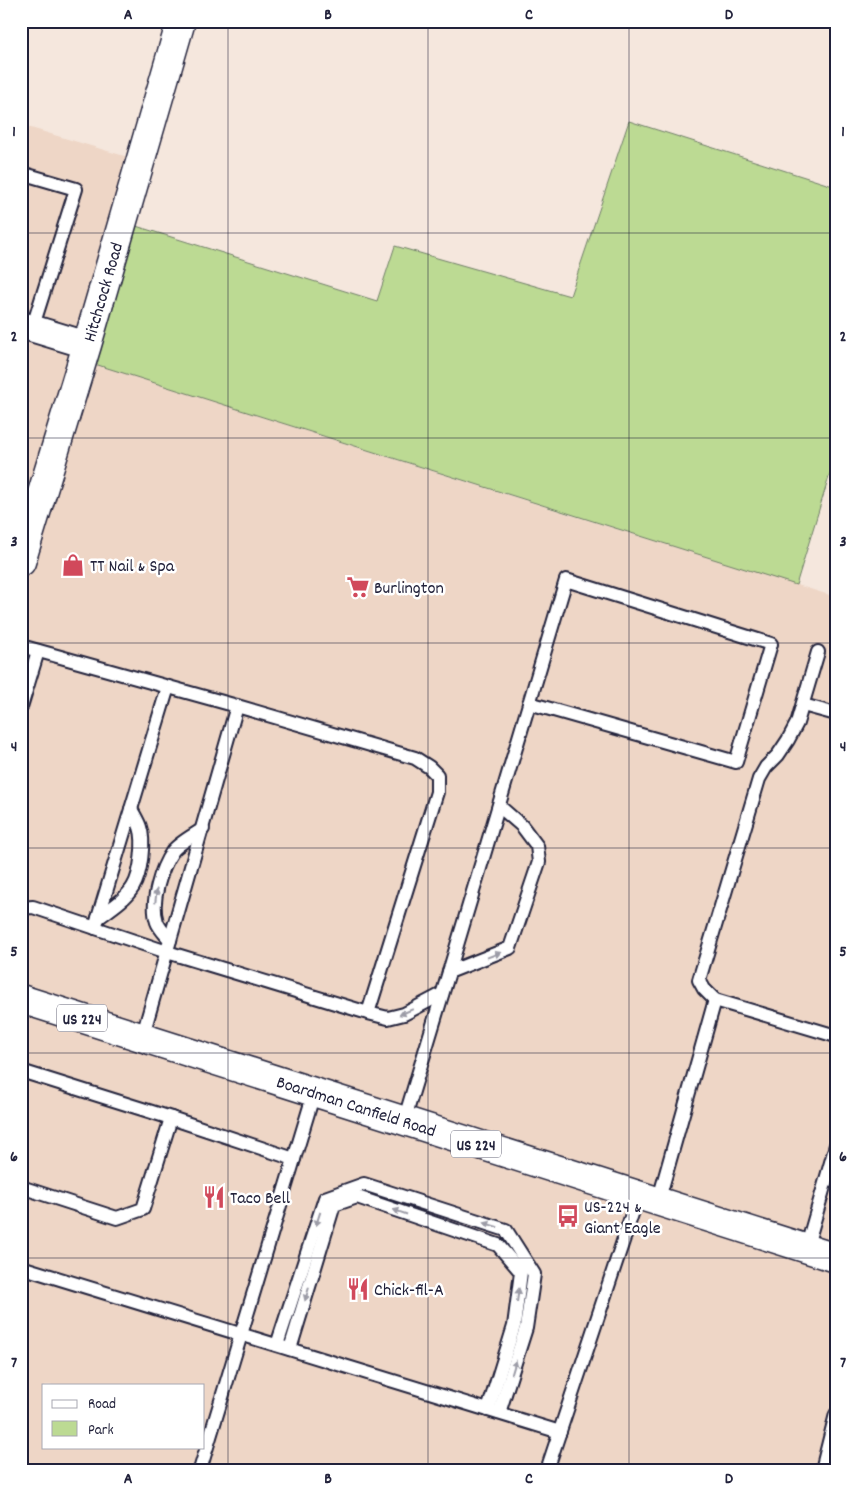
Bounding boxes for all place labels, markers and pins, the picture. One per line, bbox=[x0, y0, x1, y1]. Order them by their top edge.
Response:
shop icon: TT Nail & Spa bbox=[60, 552, 86, 578]
place label: TT Nail & Spa bbox=[90, 555, 175, 580]
supermarket icon: Burlington bbox=[345, 574, 371, 600]
place label: Burlington bbox=[374, 577, 444, 602]
restaurant icon: Taco Bell bbox=[201, 1184, 227, 1210]
place label: Taco Bell bbox=[230, 1187, 291, 1212]
place label: US-224 & Giant Eagle bbox=[584, 1196, 661, 1242]
bus stop icon: US-224 & Giant Eagle bbox=[555, 1203, 581, 1229]
restaurant icon: Chick-fil-A bbox=[345, 1276, 371, 1302]
place label: Chick-fil-A bbox=[374, 1279, 444, 1304]

